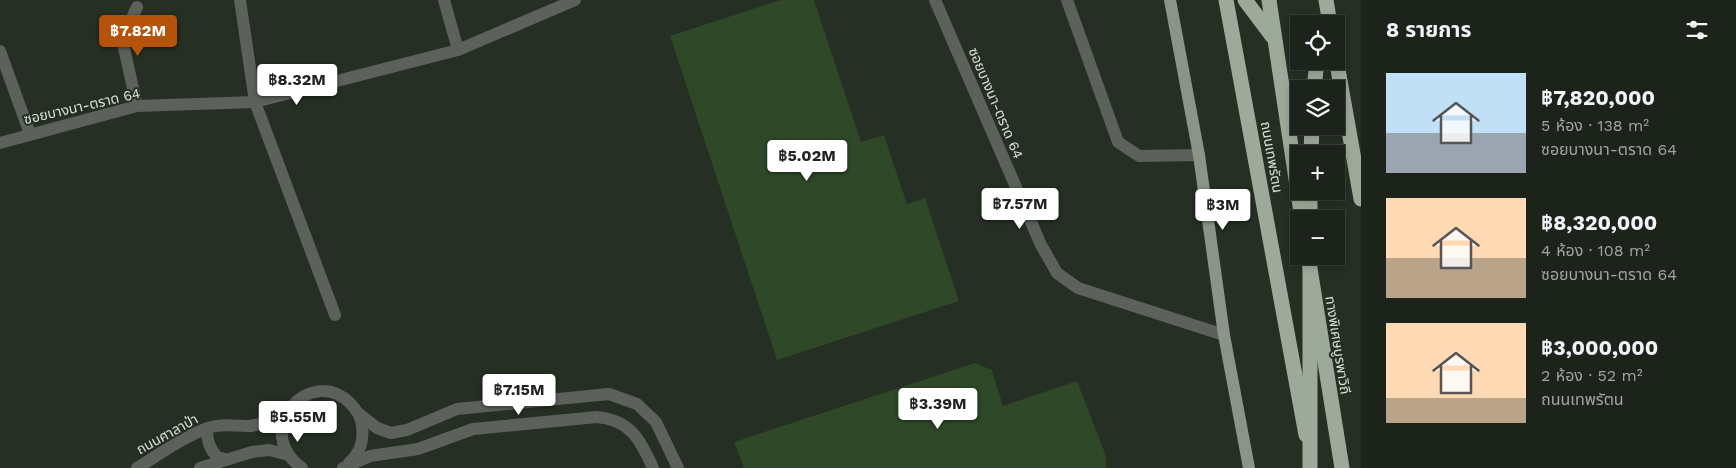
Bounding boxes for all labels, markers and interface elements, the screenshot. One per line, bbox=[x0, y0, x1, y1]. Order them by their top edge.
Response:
pin: ฿7.82M bbox=[97, 15, 179, 57]
map controls bbox=[1290, 15, 1345, 265]
button: locate bbox=[1290, 15, 1345, 70]
icon: filters bbox=[1683, 16, 1711, 44]
text: 8 รายการ bbox=[1386, 17, 1471, 42]
text: ฿7.82M bbox=[110, 21, 166, 40]
street label: ซอยบางนา-ตราด 64 bbox=[965, 45, 1027, 161]
pin: ฿8.32M bbox=[256, 64, 338, 106]
text: ฿8.32M bbox=[268, 70, 326, 89]
button: layers bbox=[1290, 80, 1345, 135]
street label: ซอยบางนา-ตราด 64 bbox=[22, 85, 142, 127]
text: ฿7,820,000 bbox=[1541, 85, 1655, 110]
icon: home bbox=[1426, 93, 1486, 153]
text: 5 ห้อง · 138 m² bbox=[1541, 116, 1649, 135]
street label: ถนนเทพรัตน bbox=[1258, 120, 1286, 194]
pin: ฿5.02M bbox=[766, 140, 848, 182]
text: ซอยบางนา-ตราด 64 bbox=[1541, 140, 1677, 159]
button: + bbox=[1290, 145, 1345, 200]
text: ฿5.02M bbox=[778, 146, 836, 165]
pin: ฿7.57M bbox=[979, 188, 1061, 230]
pin: ฿3M bbox=[1199, 188, 1247, 231]
text: ฿7.57M bbox=[993, 194, 1047, 213]
text: ฿3M bbox=[1206, 195, 1240, 214]
button: − bbox=[1290, 210, 1345, 265]
text: ฿8,320,000 bbox=[1541, 210, 1657, 235]
icon: home bbox=[1426, 218, 1486, 278]
text: 4 ห้อง · 108 m² bbox=[1541, 241, 1650, 260]
text: ซอยบางนา-ตราด 64 bbox=[1541, 265, 1677, 284]
street label: ทางพิเศษบูรพาวิถี bbox=[1321, 295, 1354, 395]
text: ฿3,000,000 bbox=[1541, 335, 1658, 360]
icon: home bbox=[1426, 343, 1486, 403]
text: 2 ห้อง · 52 m² bbox=[1541, 366, 1643, 385]
pin: ฿7.15M bbox=[478, 374, 560, 416]
text: ฿7.15M bbox=[494, 380, 544, 399]
pin: ฿3.39M bbox=[897, 388, 979, 430]
text: ถนนเทพรัตน bbox=[1541, 390, 1624, 409]
text: ฿3.39M bbox=[909, 394, 967, 413]
pin: ฿5.55M bbox=[257, 400, 339, 443]
text: ฿5.55M bbox=[270, 407, 326, 426]
street label: ถนนศาลาป่า bbox=[133, 411, 201, 457]

